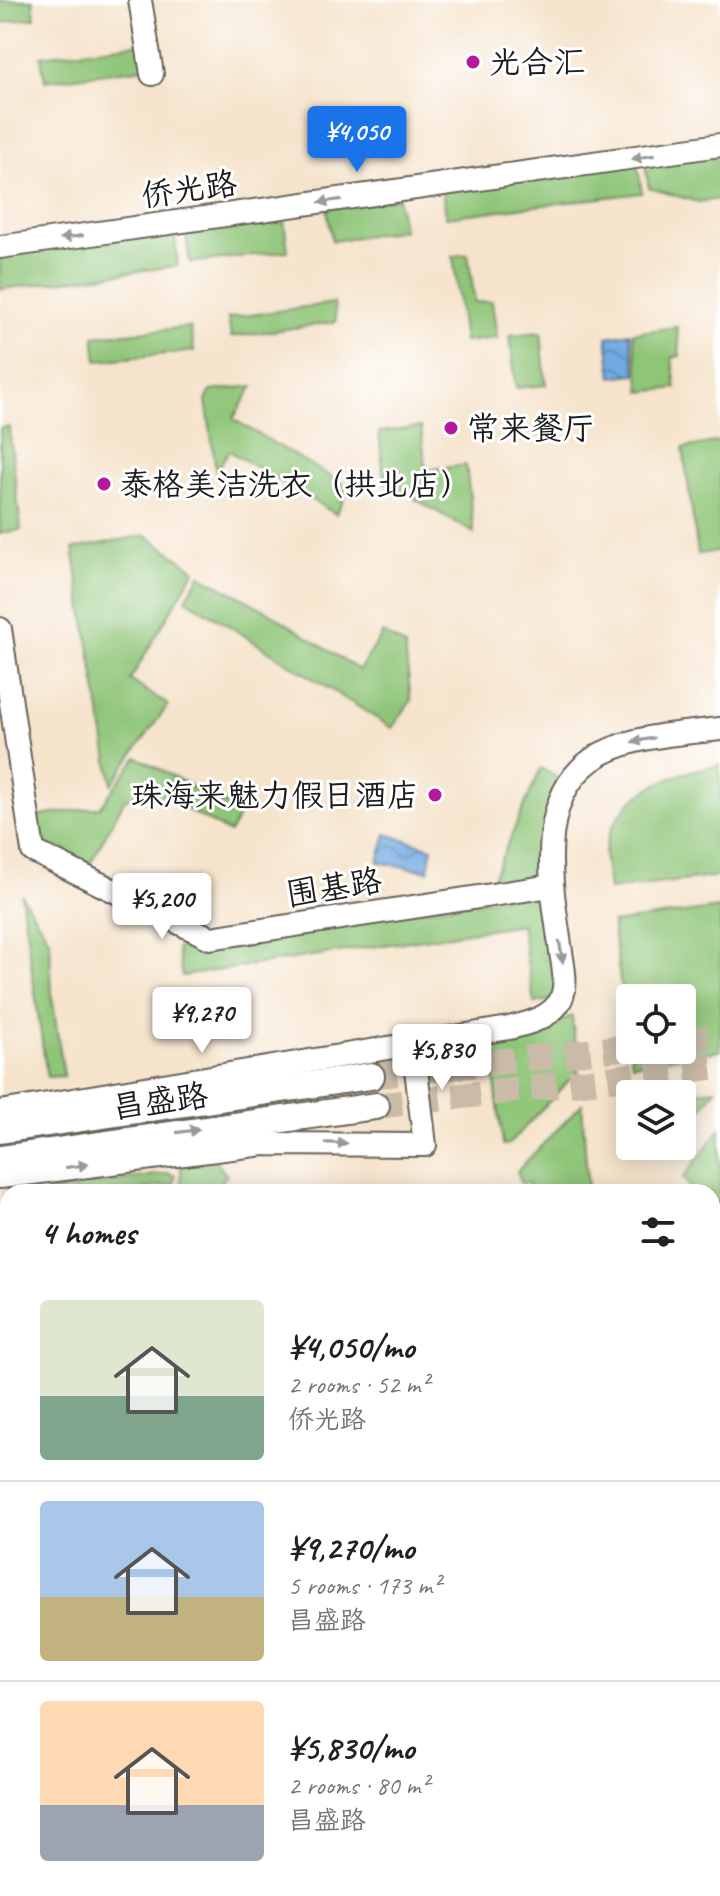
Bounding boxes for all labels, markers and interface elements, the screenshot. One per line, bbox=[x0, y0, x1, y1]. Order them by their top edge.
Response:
place label: 光合汇 bbox=[489, 42, 585, 83]
marker: 光合汇 bbox=[464, 53, 482, 71]
pin: ¥4,050 bbox=[292, 106, 422, 174]
text: ¥4,050 bbox=[325, 115, 389, 148]
one-way arrow bbox=[630, 151, 655, 164]
street label: 侨光路 bbox=[139, 163, 239, 216]
one-way arrow bbox=[317, 195, 342, 208]
one-way arrow bbox=[60, 231, 85, 244]
place label: 常来餐厅 bbox=[467, 408, 595, 449]
marker: 常来餐厅 bbox=[442, 419, 460, 437]
place label: 泰格美洁洗衣（拱北店） bbox=[120, 464, 472, 505]
marker: 泰格美洁洗衣（拱北店） bbox=[95, 475, 113, 493]
one-way arrow bbox=[630, 734, 655, 747]
place label: 珠海来魅力假日酒店 bbox=[131, 775, 419, 816]
marker: 珠海来魅力假日酒店 bbox=[426, 786, 444, 804]
street label: 围基路 bbox=[283, 860, 385, 915]
pin: ¥5,200 bbox=[97, 873, 227, 941]
text: ¥5,200 bbox=[130, 882, 194, 915]
one-way arrow bbox=[555, 940, 568, 965]
map controls bbox=[616, 984, 696, 1160]
button: locate bbox=[616, 984, 696, 1064]
pin: ¥9,270 bbox=[137, 987, 267, 1055]
text: ¥9,270 bbox=[170, 996, 234, 1029]
pin: ¥5,830 bbox=[377, 1024, 507, 1092]
text: ¥5,830 bbox=[410, 1033, 474, 1066]
street label: 昌盛路 bbox=[110, 1075, 210, 1128]
button: layers bbox=[616, 1080, 696, 1160]
one-way arrow bbox=[176, 1124, 201, 1137]
one-way arrow bbox=[324, 1137, 349, 1150]
one-way arrow bbox=[65, 1159, 90, 1172]
icon: filters bbox=[636, 1210, 680, 1254]
text: 4 homes bbox=[40, 1211, 136, 1254]
text: ¥4,050/mo bbox=[288, 1325, 414, 1368]
icon: home bbox=[104, 1332, 200, 1428]
text: 2 rooms · 52 m² bbox=[288, 1368, 429, 1401]
text: 侨光路 bbox=[288, 1403, 366, 1436]
text: ¥9,270/mo bbox=[288, 1526, 414, 1569]
icon: home bbox=[104, 1533, 200, 1629]
text: 5 rooms · 173 m² bbox=[288, 1569, 440, 1602]
text: 昌盛路 bbox=[288, 1604, 366, 1637]
text: ¥5,830/mo bbox=[288, 1726, 414, 1769]
icon: home bbox=[104, 1733, 200, 1829]
text: 2 rooms · 80 m² bbox=[288, 1769, 429, 1802]
text: 昌盛路 bbox=[288, 1804, 366, 1837]

